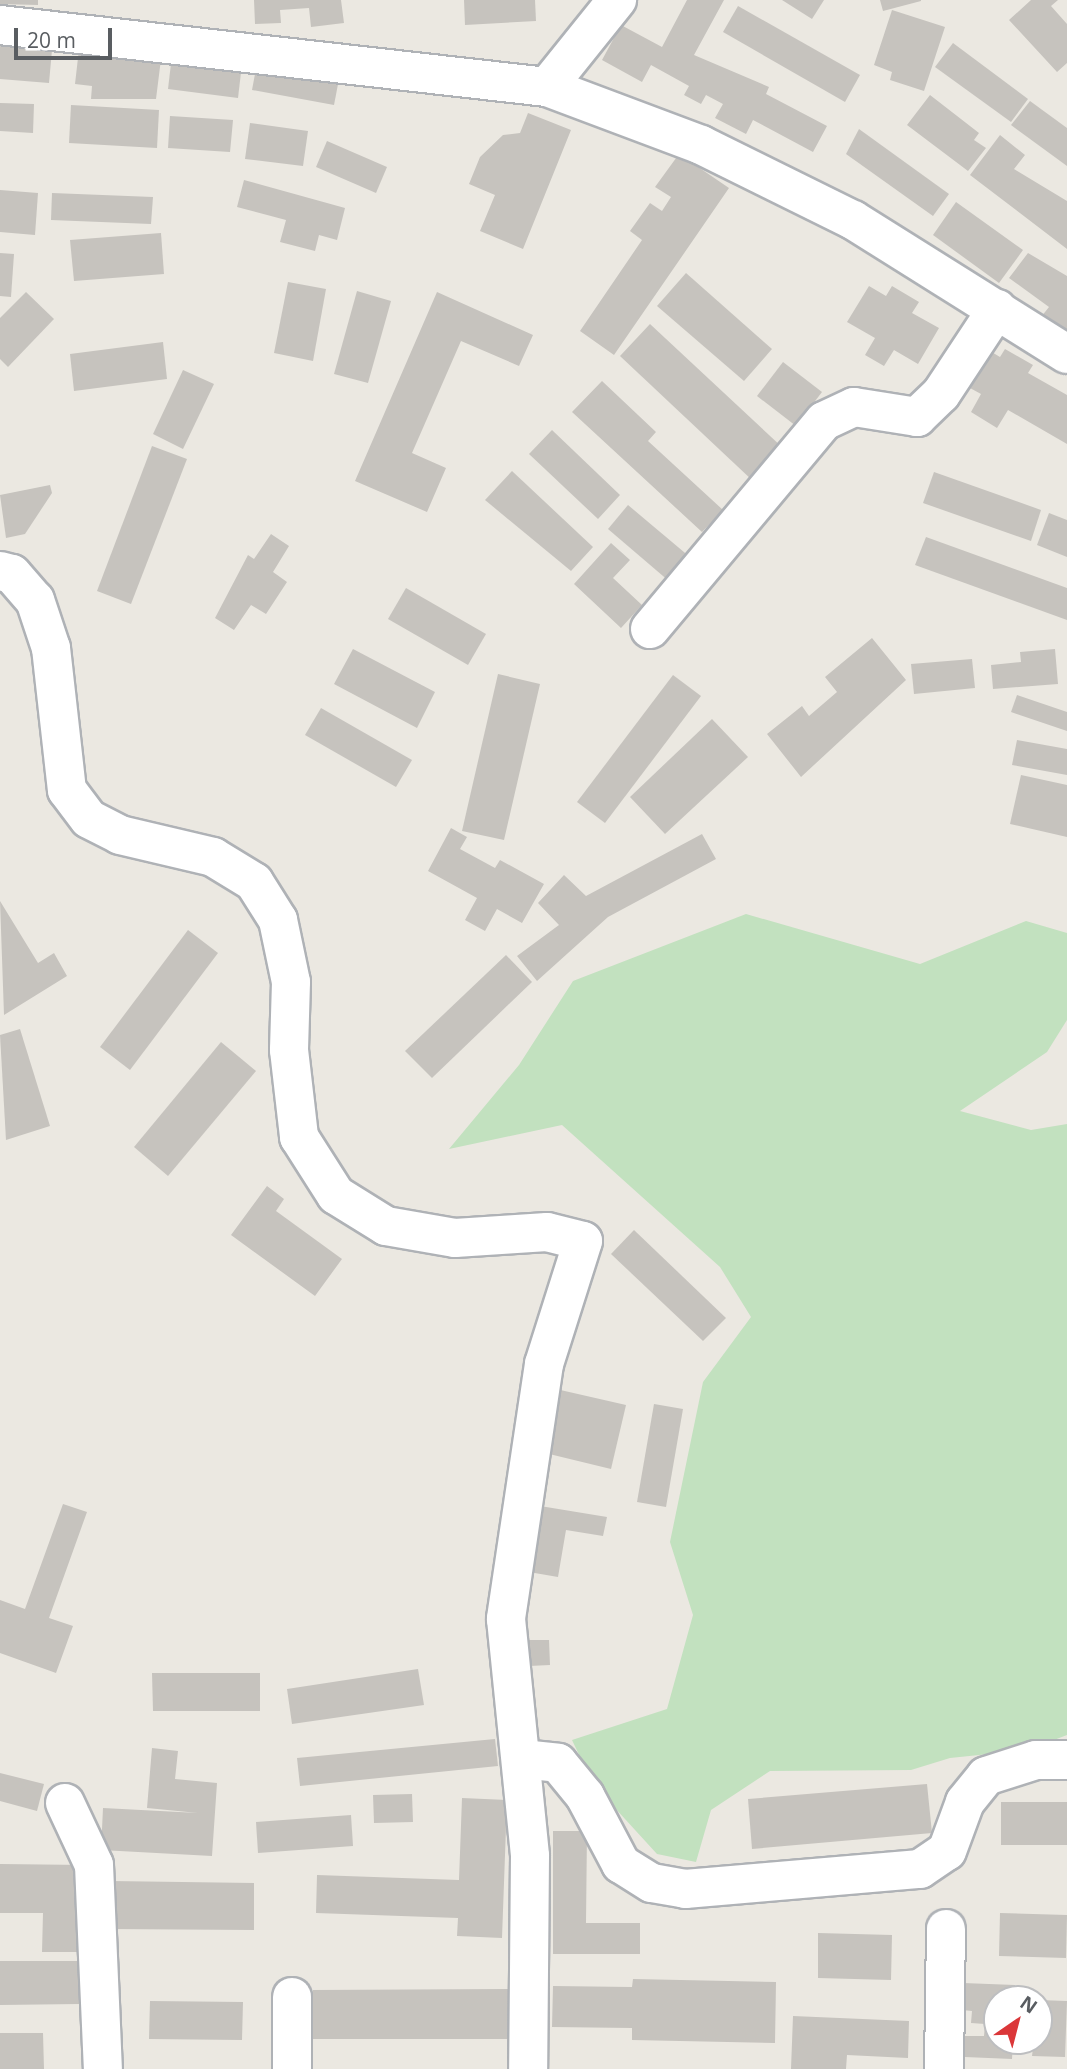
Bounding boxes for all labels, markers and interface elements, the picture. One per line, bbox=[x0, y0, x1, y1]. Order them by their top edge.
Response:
scale bar bbox=[18, 14, 116, 58]
text: 20 m bbox=[27, 26, 76, 54]
north arrow bbox=[983, 1985, 1053, 2055]
text: N bbox=[1015, 1989, 1043, 2020]

